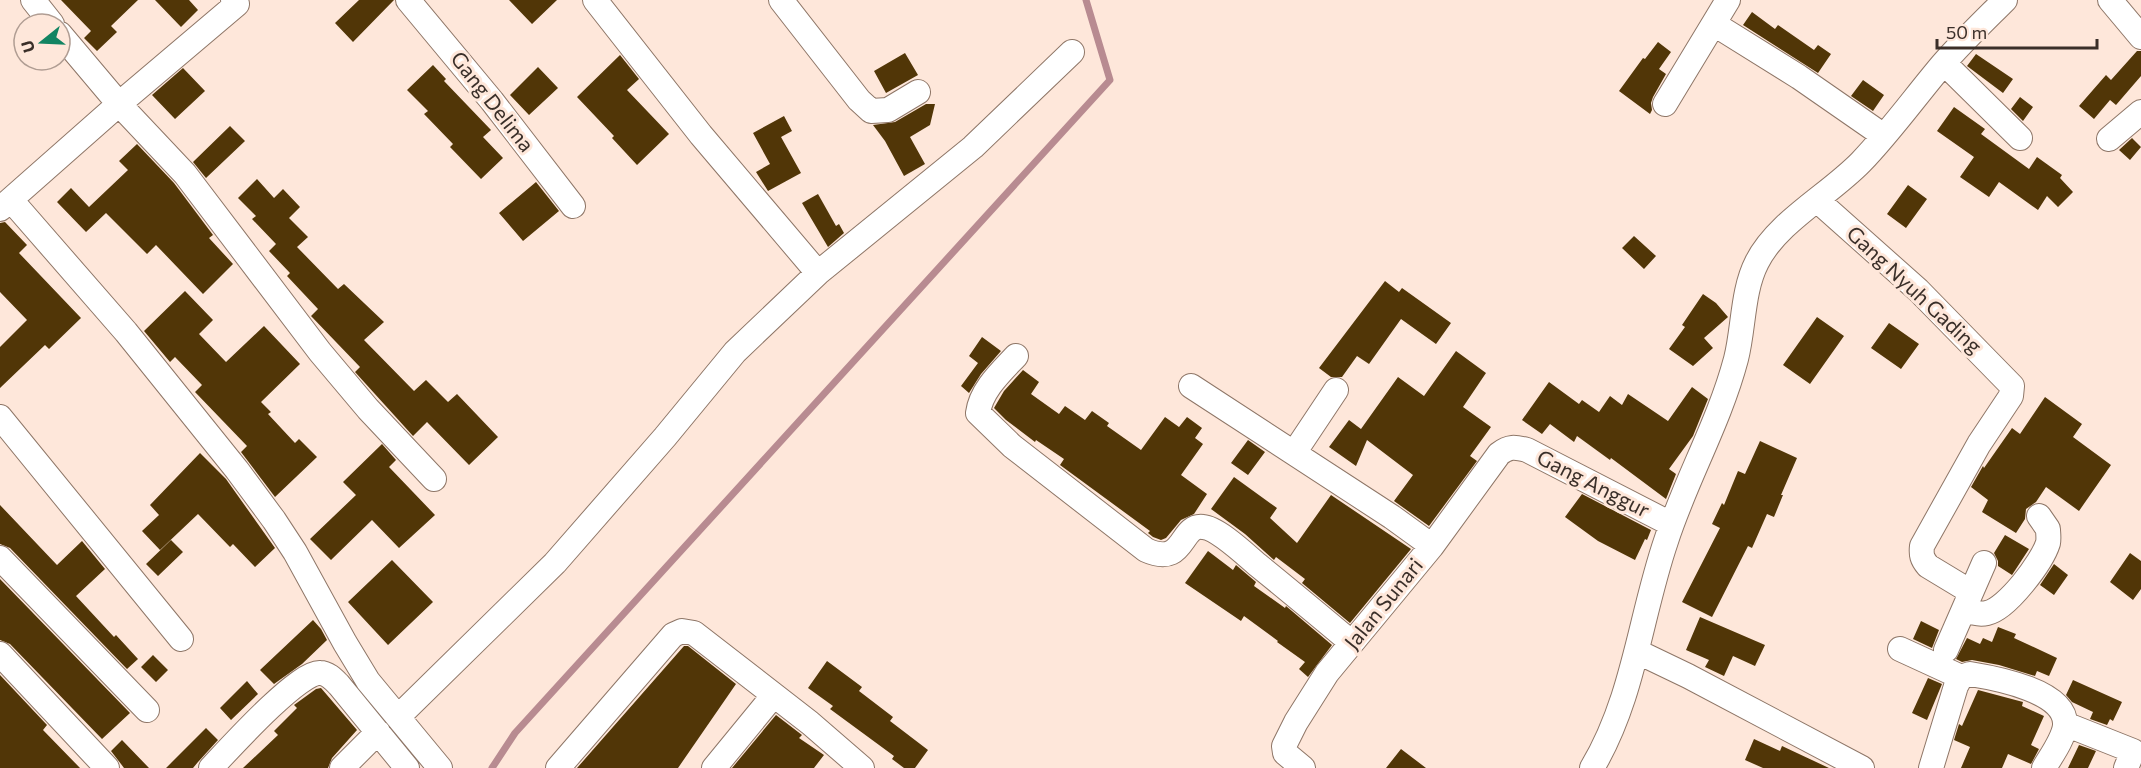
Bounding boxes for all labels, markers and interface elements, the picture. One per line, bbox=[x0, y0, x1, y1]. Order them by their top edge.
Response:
north arrow bbox=[12, 12, 72, 72]
scale bar bbox=[1937, 12, 2098, 50]
text: 50 m bbox=[1946, 21, 1987, 43]
text: U bbox=[16, 38, 38, 55]
street label: Gang Delima bbox=[446, 46, 540, 156]
street label: Gang Nyuh Gading bbox=[1842, 220, 1988, 358]
street label: Gang Anggur bbox=[1533, 444, 1654, 522]
street label: Jalan Sunari bbox=[1338, 552, 1427, 654]

